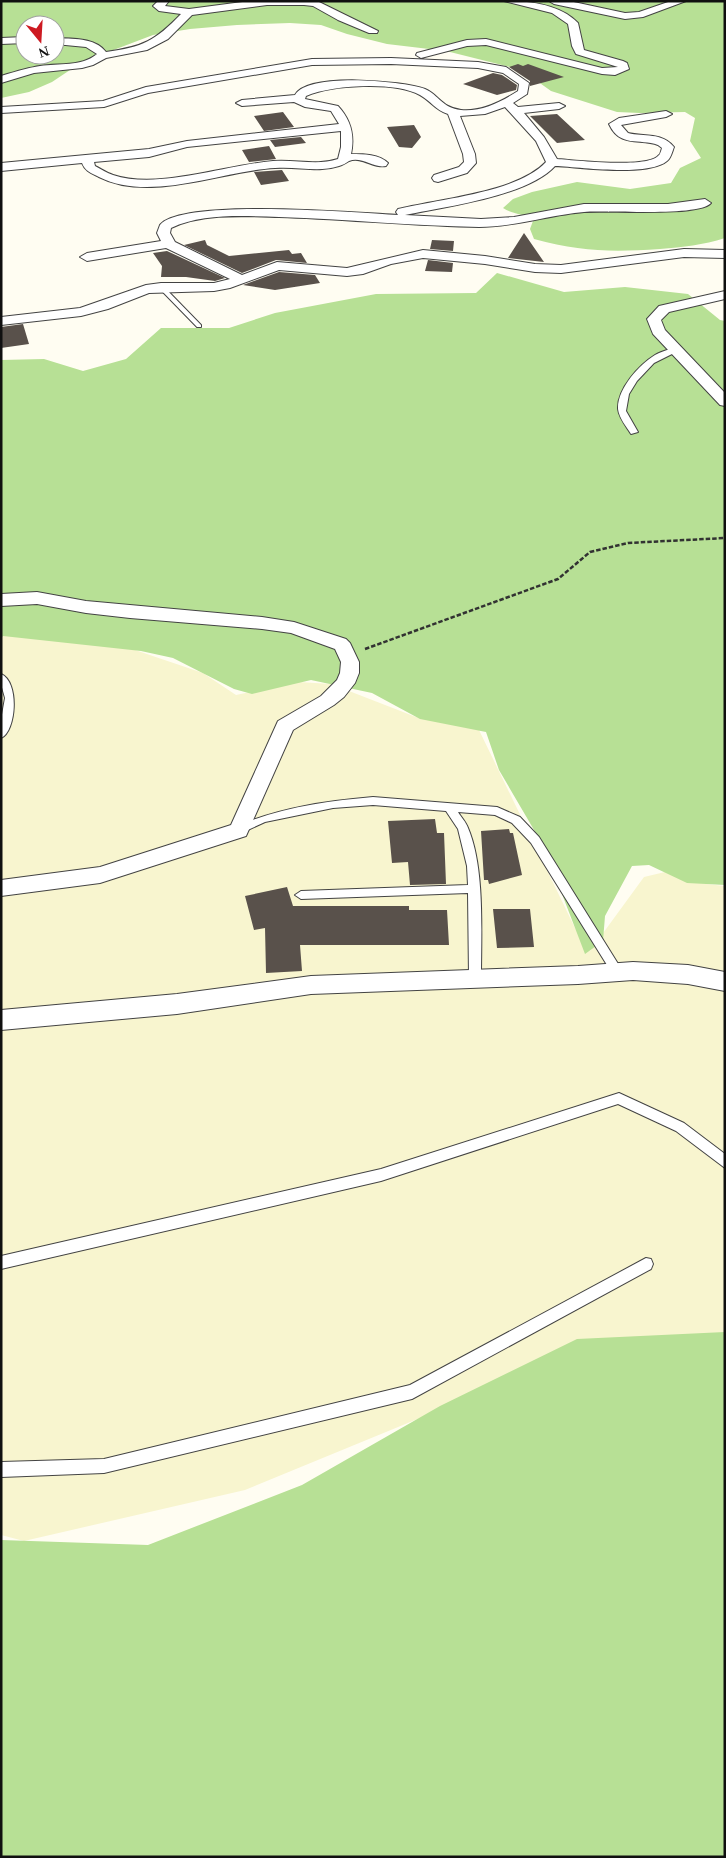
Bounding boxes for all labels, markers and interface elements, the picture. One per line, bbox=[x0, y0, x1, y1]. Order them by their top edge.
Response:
north arrow bbox=[15, 15, 65, 65]
text: N bbox=[37, 43, 51, 61]

